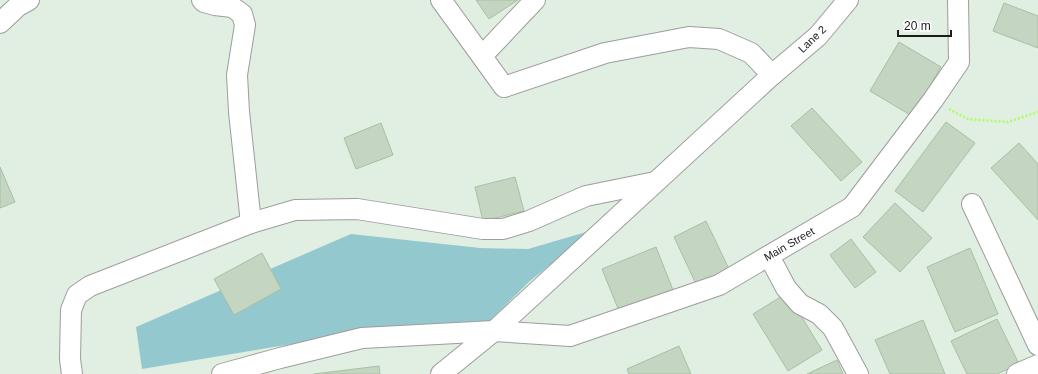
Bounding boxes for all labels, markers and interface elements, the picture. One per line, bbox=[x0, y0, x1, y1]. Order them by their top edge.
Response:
scale bar bbox=[898, 12, 951, 38]
text: 20 m bbox=[904, 19, 931, 33]
street label: Lane 2 bbox=[796, 23, 828, 55]
street label: Main Street bbox=[762, 225, 816, 263]

